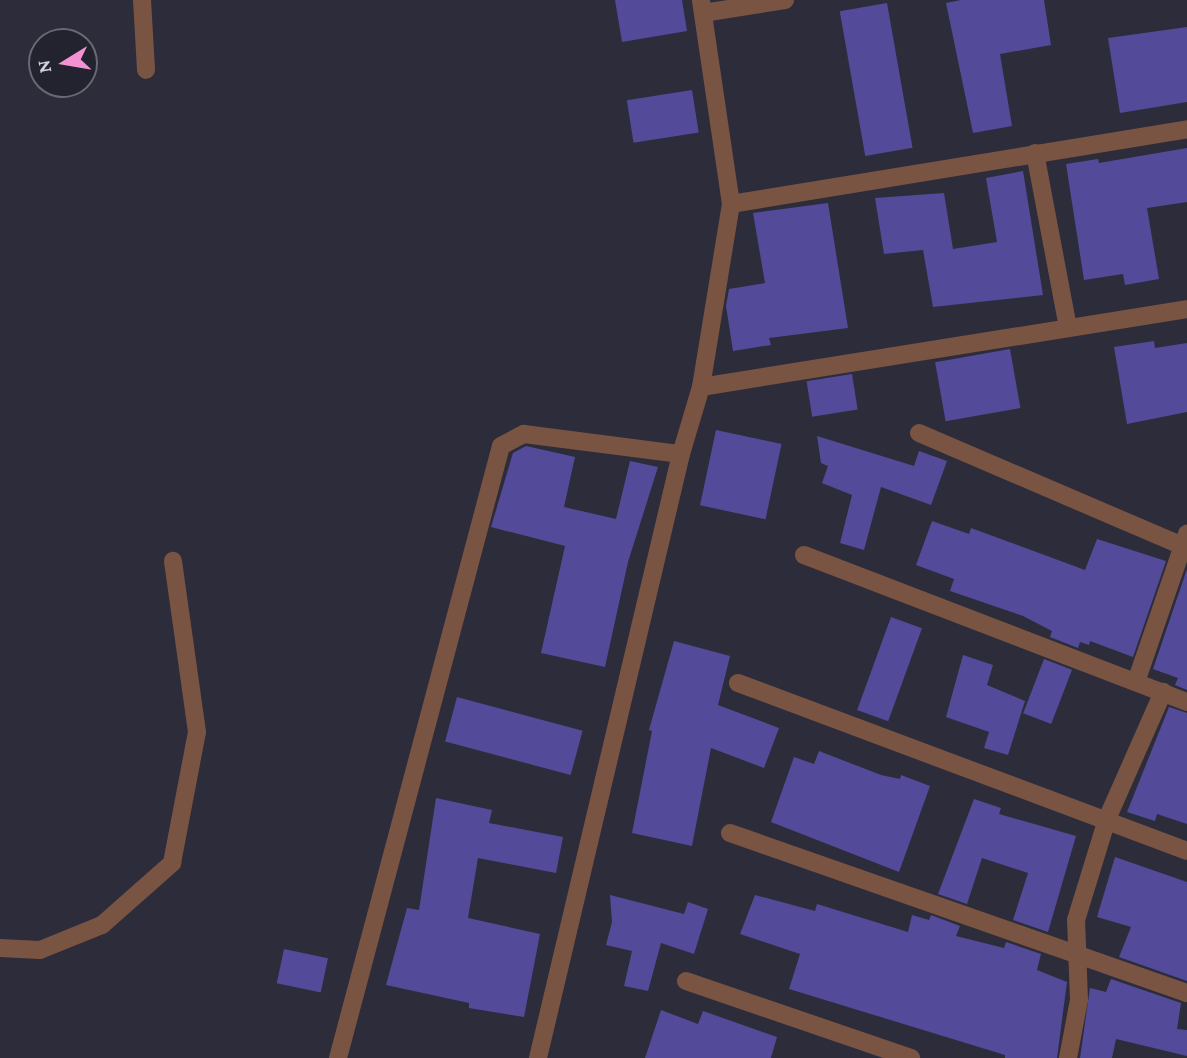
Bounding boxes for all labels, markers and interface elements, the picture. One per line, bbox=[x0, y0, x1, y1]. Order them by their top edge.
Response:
north arrow bbox=[28, 28, 98, 98]
text: N bbox=[32, 58, 55, 75]

